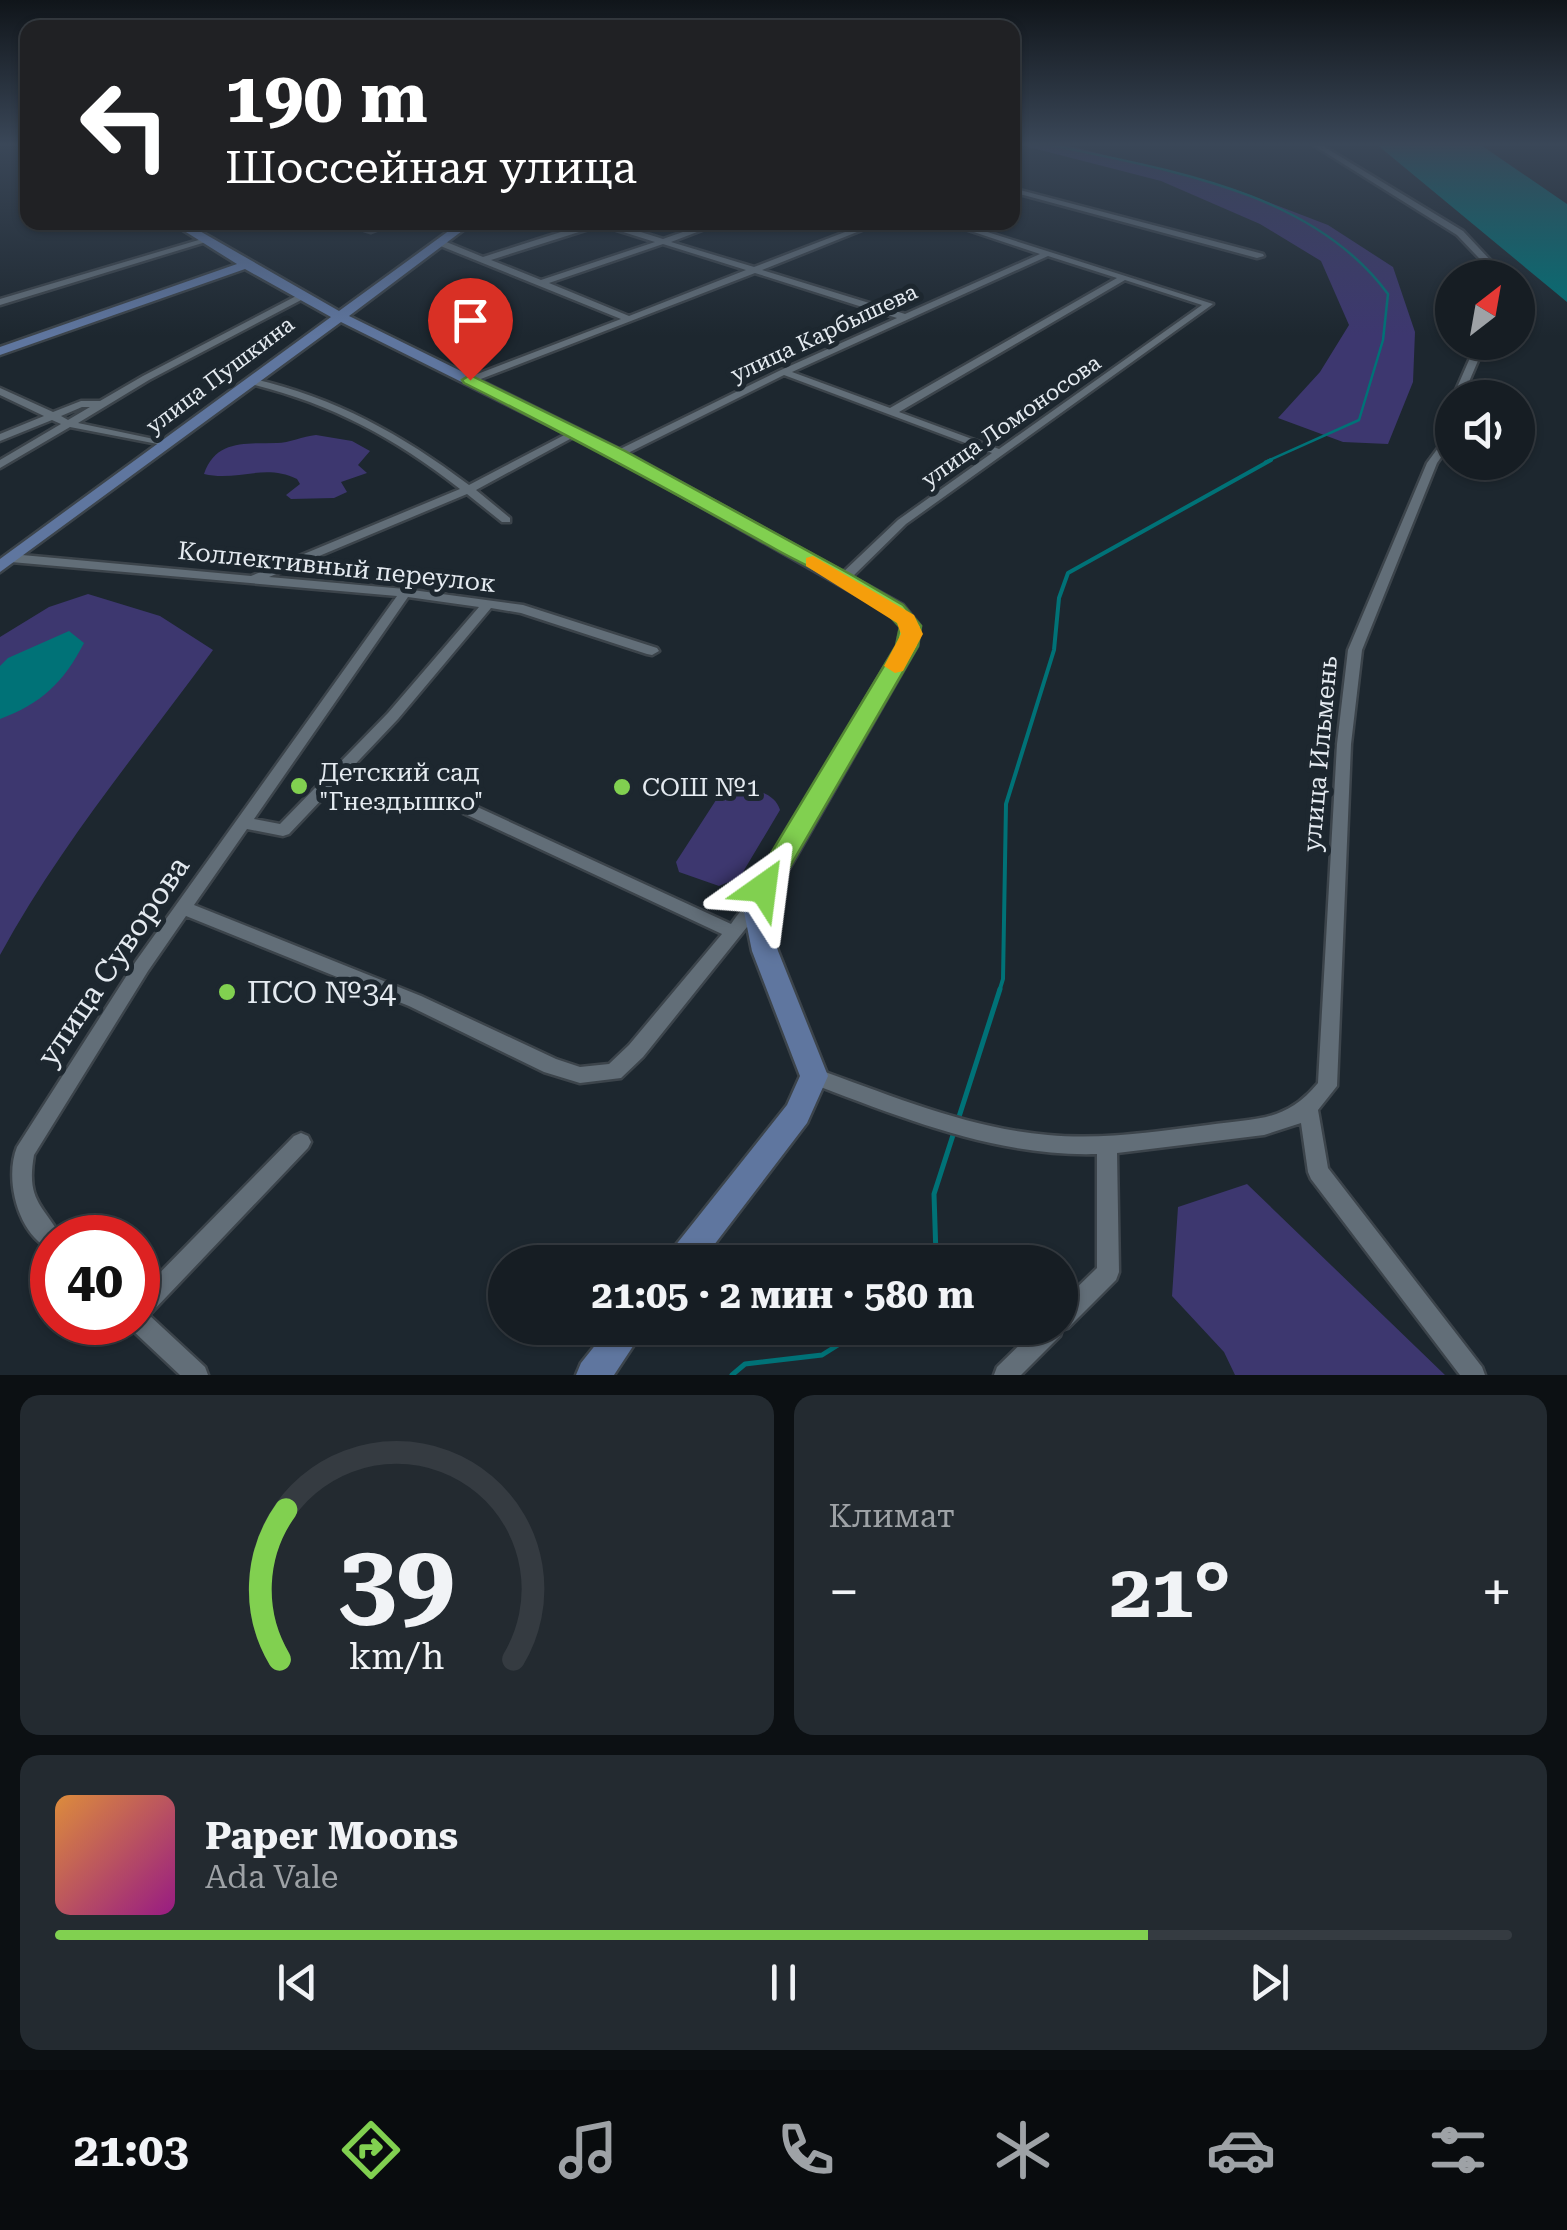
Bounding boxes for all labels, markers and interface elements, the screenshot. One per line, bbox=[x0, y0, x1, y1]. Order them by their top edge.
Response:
text: 190 m bbox=[225, 57, 428, 139]
icon: left bbox=[60, 60, 190, 190]
text: Шоссейная улица bbox=[225, 141, 637, 194]
north arrow bbox=[1435, 260, 1535, 360]
map controls bbox=[1435, 260, 1535, 480]
pin bbox=[428, 278, 513, 381]
street label: улица Карбышева bbox=[727, 279, 921, 387]
icon: arrive bbox=[443, 293, 498, 348]
street label: улица Пушкина bbox=[141, 311, 299, 439]
street label: улица Ломоносова bbox=[917, 350, 1105, 492]
button: sound bbox=[1435, 380, 1535, 480]
street label: Коллективный переулок bbox=[176, 536, 498, 598]
street label: улица Ильмень bbox=[1297, 655, 1343, 853]
place label: Детский сад "Гнездышко" bbox=[319, 758, 483, 816]
place label: СОШ №1 bbox=[642, 773, 760, 802]
marker: Детский сад "Гнездышко" bbox=[288, 775, 310, 797]
marker: СОШ №1 bbox=[611, 776, 633, 798]
position arrow bbox=[711, 836, 815, 940]
street label: улица Суворова bbox=[30, 849, 196, 1073]
place label: ПСО №34 bbox=[247, 975, 396, 1010]
marker: ПСО №34 bbox=[216, 981, 238, 1003]
speed limit sign: 40 bbox=[30, 1215, 160, 1345]
text: 21:05 · 2 мин · 580 m bbox=[592, 1273, 974, 1317]
text: Климат bbox=[829, 1497, 955, 1535]
text: 39 bbox=[339, 1521, 455, 1642]
text: 21° bbox=[1110, 1547, 1231, 1635]
text: − bbox=[829, 1560, 859, 1624]
text: + bbox=[1481, 1560, 1512, 1624]
text: km/h bbox=[349, 1636, 445, 1678]
text: Paper Moons bbox=[205, 1814, 458, 1858]
text: Ada Vale bbox=[205, 1858, 338, 1896]
icon: previous bbox=[270, 1955, 325, 2010]
icon: pause bbox=[756, 1955, 811, 2010]
icon: next bbox=[1242, 1955, 1297, 2010]
icon: directions bbox=[336, 2115, 406, 2185]
icon: music bbox=[553, 2115, 623, 2185]
icon: phone bbox=[771, 2115, 841, 2185]
icon: climate bbox=[988, 2115, 1058, 2185]
icon: car bbox=[1206, 2115, 1276, 2185]
icon: filters bbox=[1423, 2115, 1493, 2185]
text: 21:03 bbox=[74, 2124, 189, 2177]

